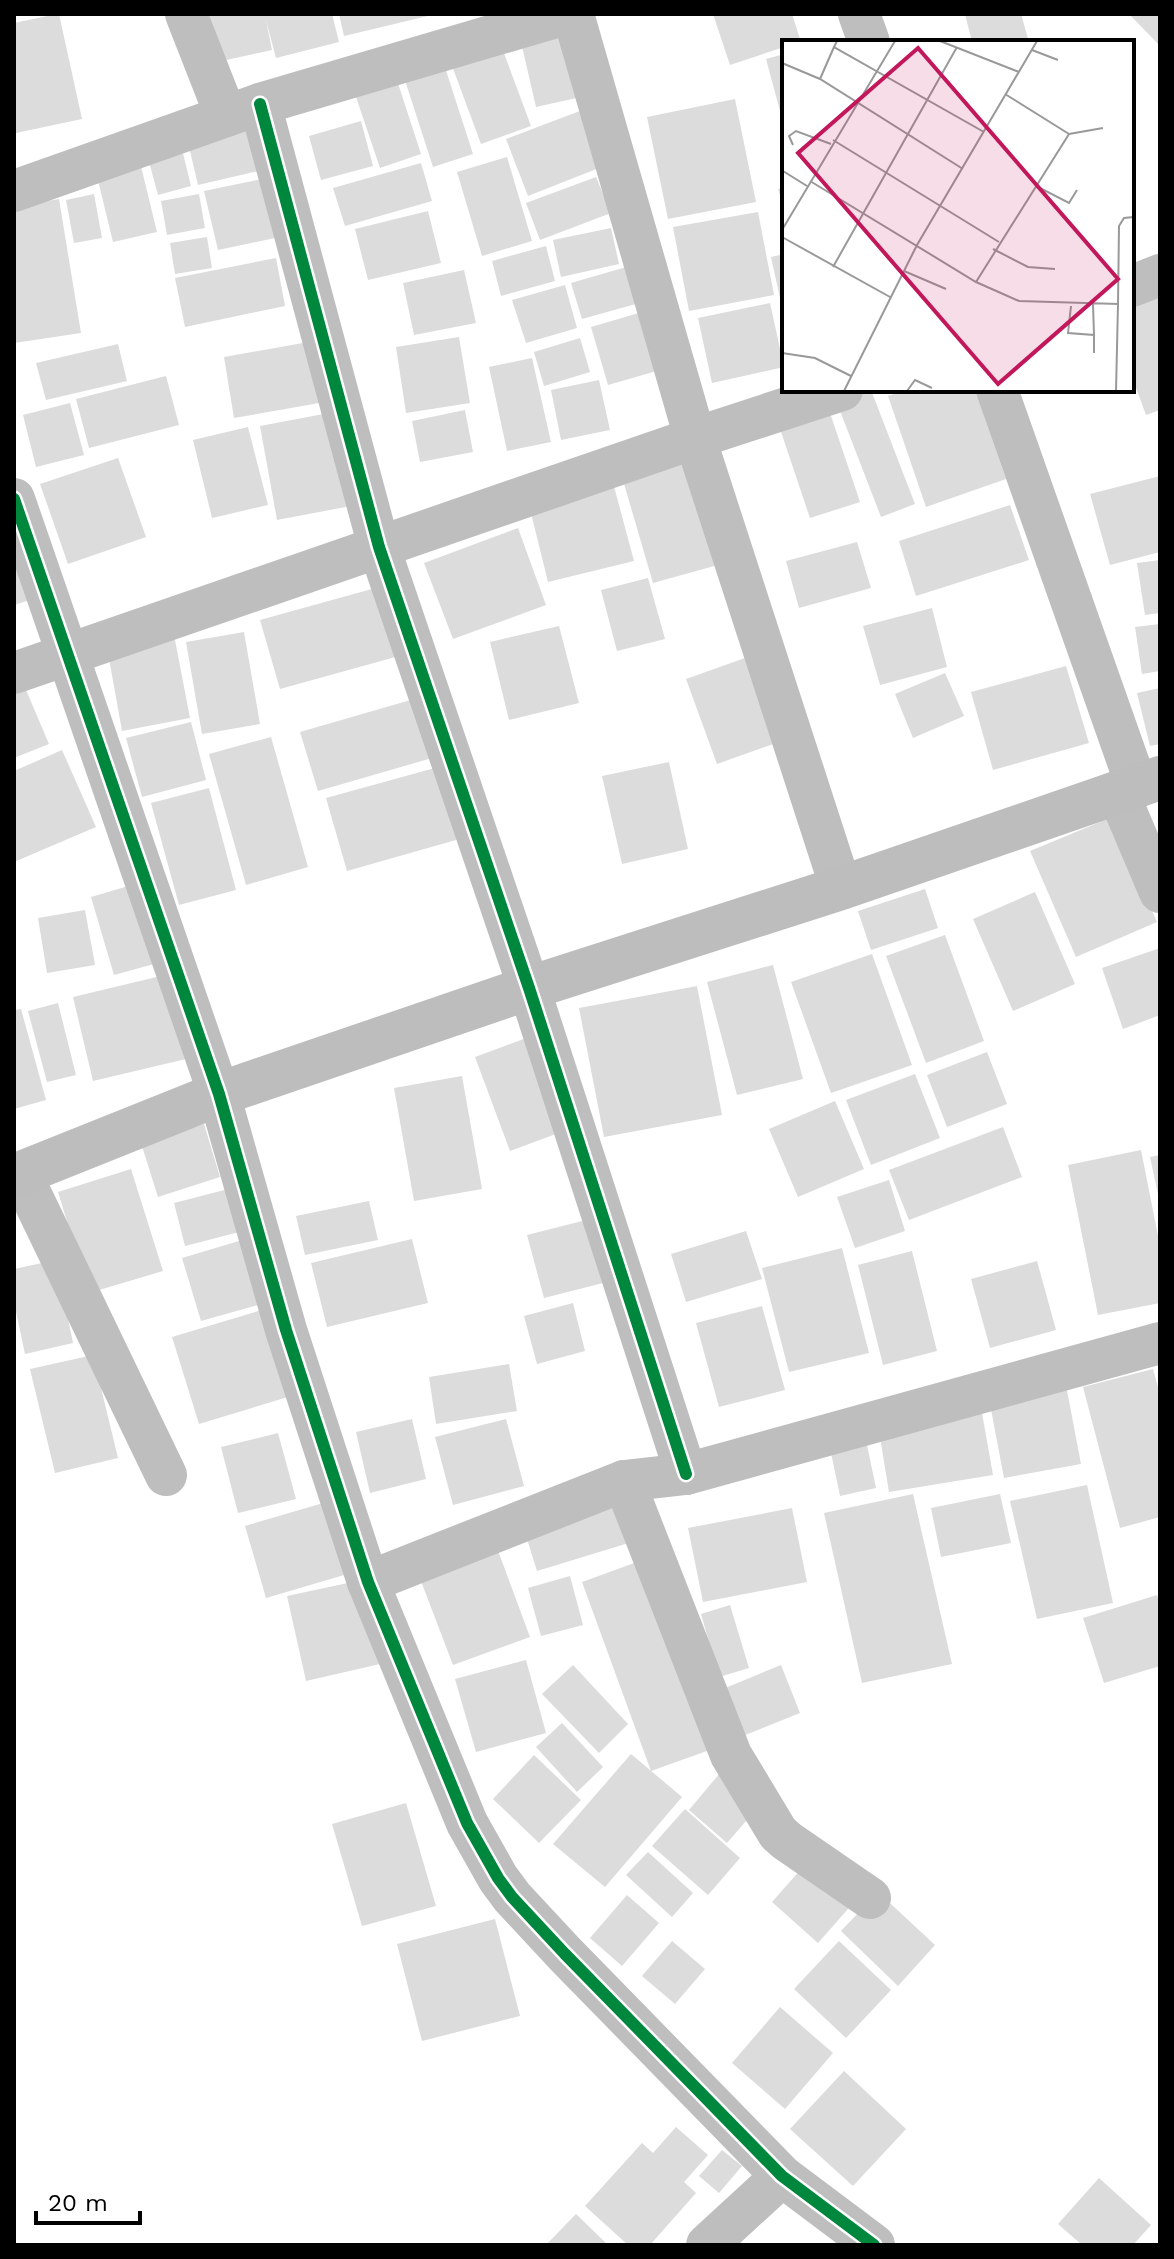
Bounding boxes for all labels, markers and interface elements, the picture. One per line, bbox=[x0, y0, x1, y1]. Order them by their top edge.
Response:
inset map bbox=[782, 40, 1134, 392]
scale bar bbox=[36, 2175, 140, 2225]
text: 20 m bbox=[48, 2189, 108, 2217]

